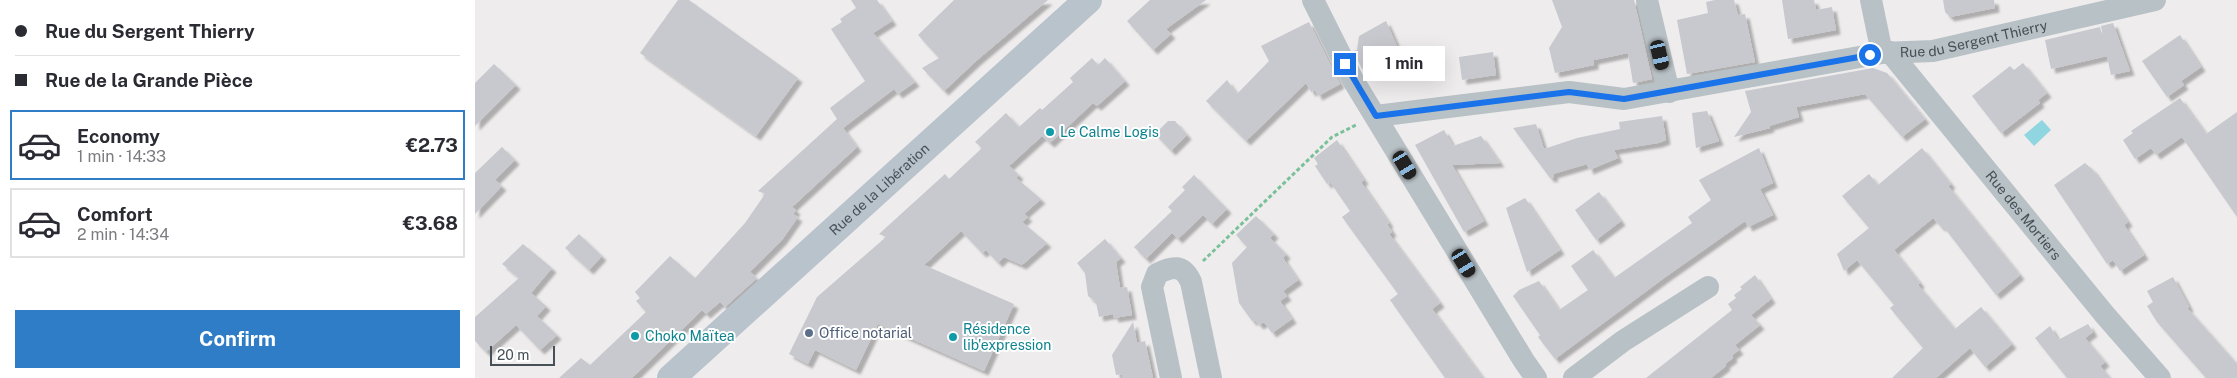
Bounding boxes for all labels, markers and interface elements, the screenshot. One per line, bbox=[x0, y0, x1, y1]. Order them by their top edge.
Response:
street label: Rue du Sergent Thierry bbox=[1899, 17, 2050, 60]
text: Rue du Sergent Thierry bbox=[45, 20, 255, 42]
car bbox=[1649, 39, 1670, 71]
route start bbox=[1859, 44, 1881, 66]
callout: 1 min bbox=[1363, 46, 1445, 82]
route end bbox=[1334, 53, 1356, 75]
text: 1 min bbox=[1385, 54, 1423, 73]
text: Rue de la Grande Pièce bbox=[45, 69, 253, 91]
icon: car bbox=[17, 123, 62, 168]
place label: Le Calme Logis bbox=[1060, 124, 1159, 140]
text: Economy bbox=[77, 125, 160, 147]
marker: Le Calme Logis bbox=[1044, 126, 1056, 138]
text: €2.73 bbox=[406, 134, 458, 156]
street label: Rue de la Libération bbox=[826, 140, 932, 239]
text: 1 min · 14:33 bbox=[77, 147, 166, 166]
car bbox=[1390, 148, 1419, 182]
street label: Rue des Mortiers bbox=[1982, 168, 2065, 263]
icon: car bbox=[17, 201, 62, 246]
text: Comfort bbox=[77, 203, 153, 225]
text: €3.68 bbox=[403, 212, 458, 234]
text: 2 min · 14:34 bbox=[77, 225, 169, 244]
car bbox=[1449, 246, 1478, 280]
button: Confirm bbox=[15, 310, 460, 368]
place label: Résidence lib'expression bbox=[963, 321, 1051, 353]
place label: Office notarial bbox=[819, 325, 912, 341]
marker: Office notarial bbox=[803, 327, 815, 339]
place label: Choko Maïtea bbox=[645, 328, 735, 344]
marker: Choko Maïtea bbox=[629, 330, 641, 342]
marker: Résidence lib'expression bbox=[947, 331, 959, 343]
scale bar bbox=[490, 343, 555, 366]
text: 20 m bbox=[497, 347, 529, 363]

